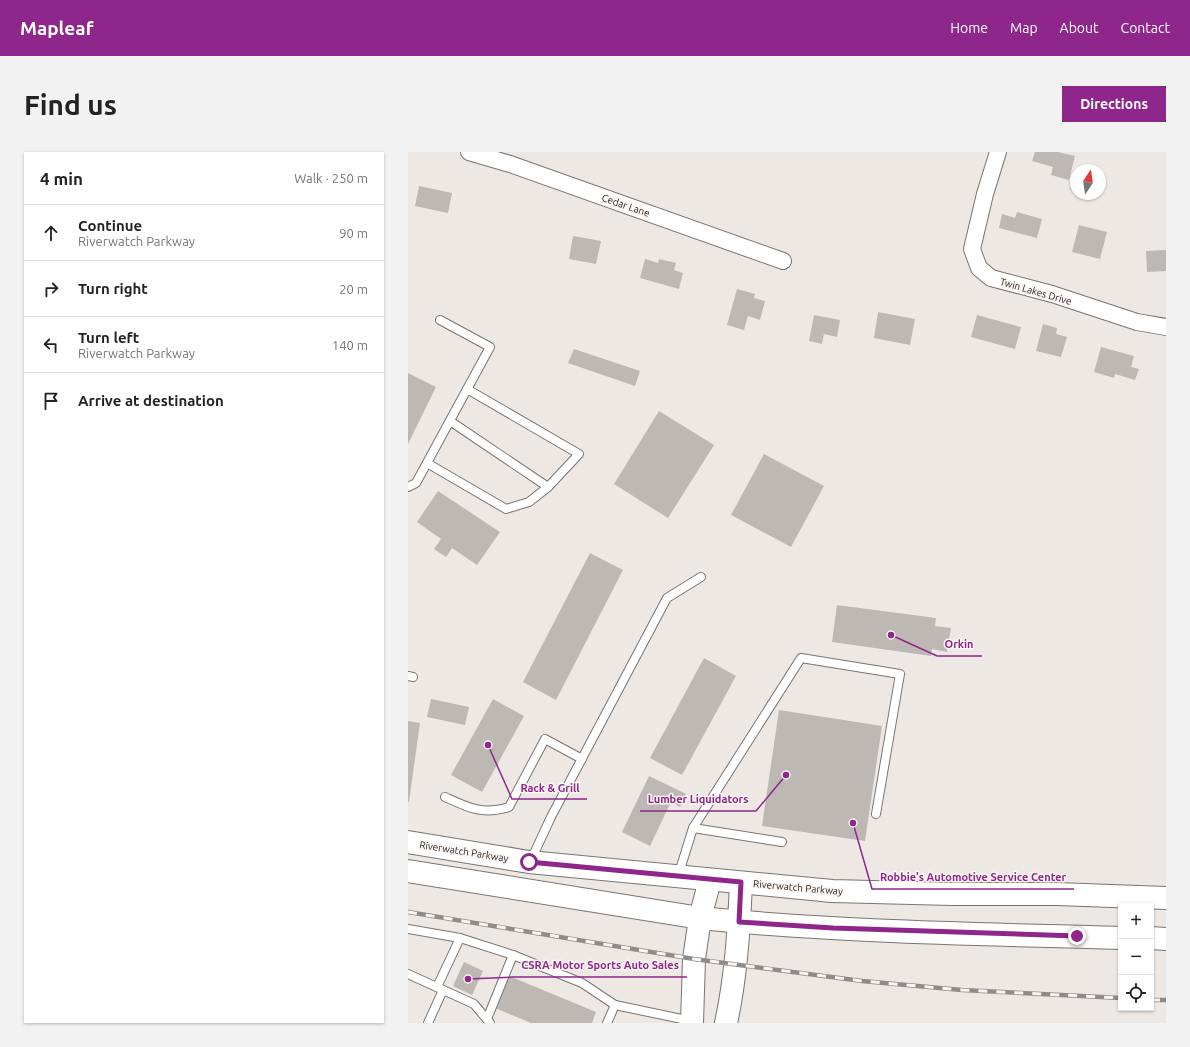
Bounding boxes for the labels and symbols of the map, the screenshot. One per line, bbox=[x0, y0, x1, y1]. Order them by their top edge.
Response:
north arrow bbox=[1070, 164, 1106, 200]
street label: Cedar Lane bbox=[600, 192, 651, 219]
street label: Twin Lakes Drive bbox=[999, 276, 1073, 307]
callout: Orkin bbox=[937, 633, 982, 656]
text: Orkin bbox=[945, 638, 973, 650]
callout: Rack & Grill bbox=[512, 776, 587, 799]
text: Rack & Grill bbox=[520, 782, 580, 794]
callout: Lumber Liquidators bbox=[640, 788, 756, 811]
text: Lumber Liquidators bbox=[648, 793, 748, 805]
street label: Riverwatch Parkway bbox=[419, 839, 509, 864]
route start bbox=[520, 853, 538, 871]
callout: Robbie's Automotive Service Center bbox=[872, 866, 1074, 889]
text: Robbie's Automotive Service Center bbox=[880, 871, 1067, 883]
street label: Riverwatch Parkway bbox=[753, 878, 843, 897]
route end bbox=[1068, 927, 1086, 945]
callout: CSRA Motor Sports Auto Sales bbox=[513, 954, 687, 977]
text: CSRA Motor Sports Auto Sales bbox=[521, 959, 679, 971]

